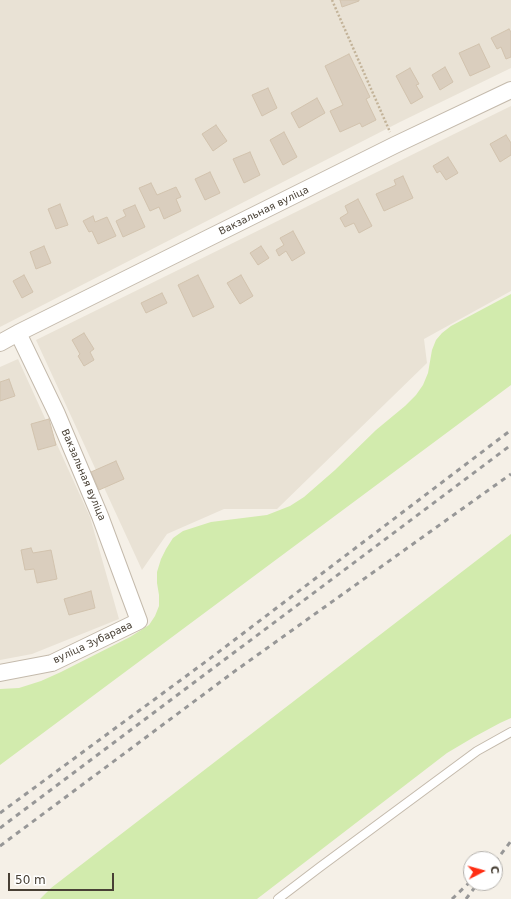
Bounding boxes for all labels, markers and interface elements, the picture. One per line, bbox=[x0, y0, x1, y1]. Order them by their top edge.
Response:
street label: Вакзальная вуліца bbox=[217, 184, 311, 238]
street label: Вакзальная вуліца bbox=[58, 427, 108, 523]
street label: вуліца Зубарава bbox=[51, 619, 135, 667]
north arrow bbox=[463, 851, 503, 891]
scale bar bbox=[10, 865, 116, 891]
text: С bbox=[488, 865, 501, 874]
text: 50 m bbox=[15, 873, 46, 887]

